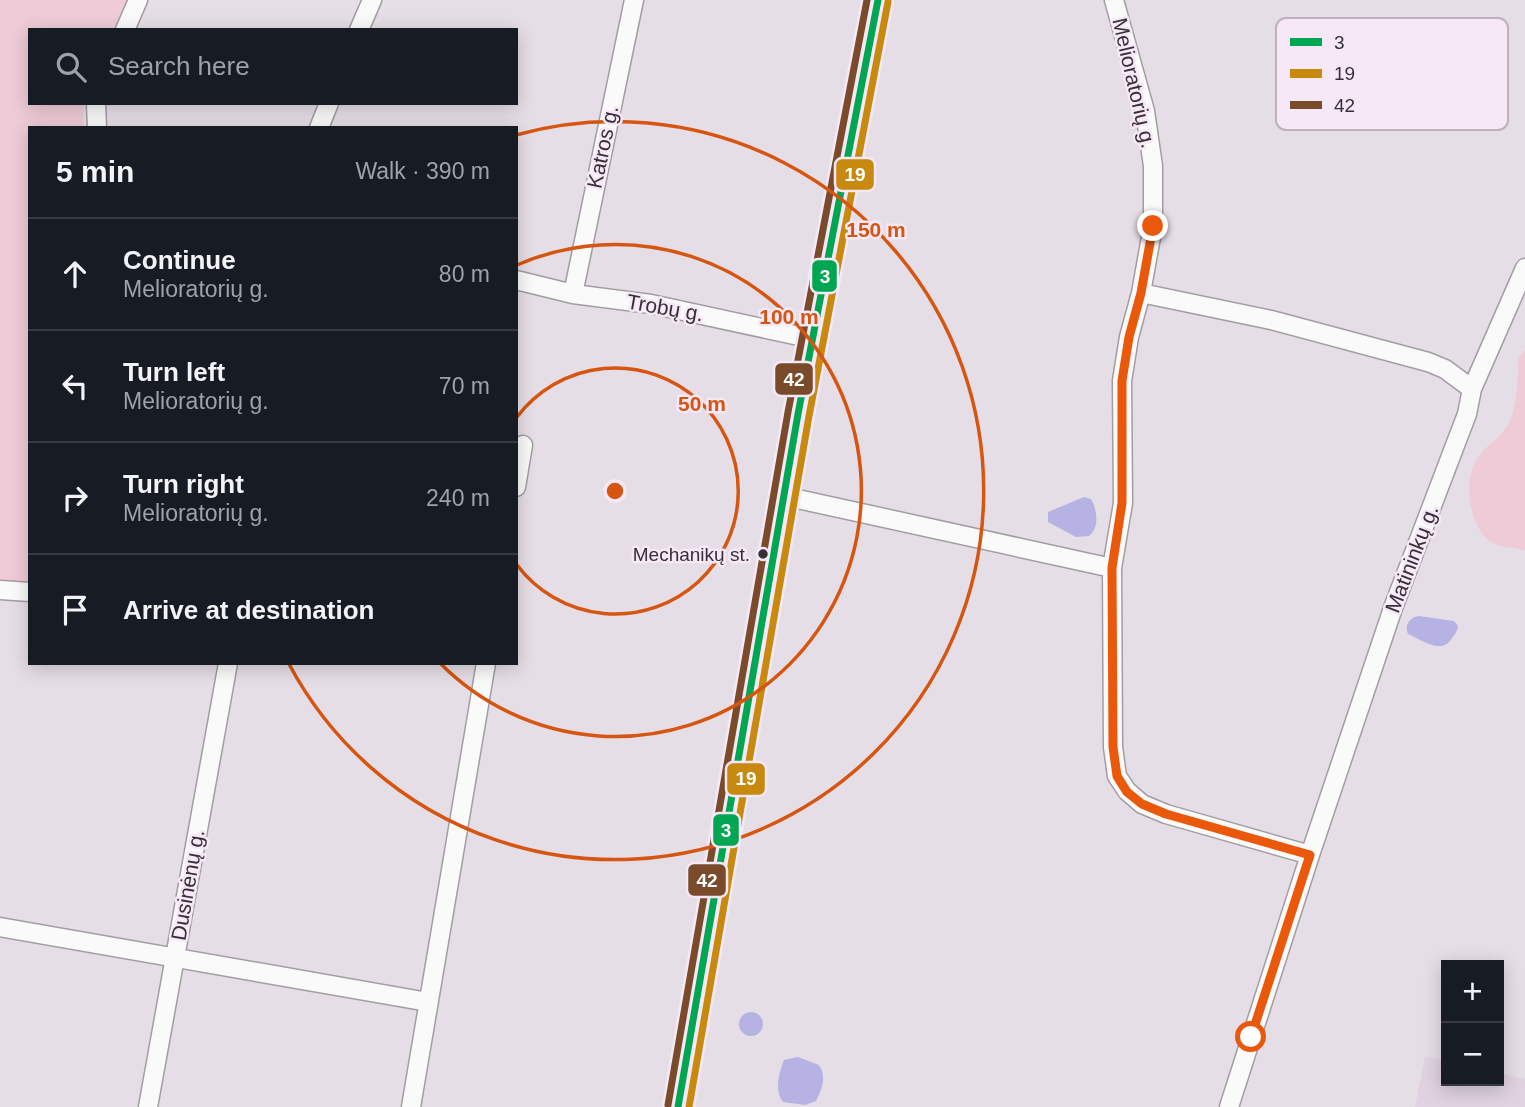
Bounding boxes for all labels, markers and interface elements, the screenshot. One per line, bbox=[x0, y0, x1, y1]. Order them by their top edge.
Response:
street label: Melioratorių g. bbox=[1108, 15, 1161, 150]
legend bbox=[1276, 18, 1508, 130]
search box bbox=[28, 28, 518, 105]
text: 3 bbox=[1334, 32, 1345, 53]
icon: search bbox=[52, 48, 90, 86]
text: Search here bbox=[108, 51, 250, 81]
text: 19 bbox=[1334, 63, 1355, 84]
text: 42 bbox=[1334, 95, 1355, 116]
street label: Katros g. bbox=[583, 103, 622, 190]
text: 5 min bbox=[56, 155, 134, 188]
text: Walk · 390 m bbox=[355, 158, 490, 184]
line badge: 19 bbox=[835, 158, 875, 191]
text: 19 bbox=[844, 164, 866, 185]
route end bbox=[1137, 210, 1168, 241]
text: 150 m bbox=[846, 218, 906, 241]
text: Continue bbox=[123, 245, 236, 275]
icon: ahead bbox=[56, 255, 94, 293]
line badge: 3 bbox=[811, 259, 838, 293]
text: 80 m bbox=[439, 261, 490, 287]
text: 3 bbox=[820, 266, 830, 287]
text: Melioratorių g. bbox=[123, 276, 269, 302]
street label: Trobų g. bbox=[625, 289, 705, 326]
text: 100 m bbox=[759, 305, 819, 328]
text: Turn left bbox=[123, 357, 225, 387]
line badge: 42 bbox=[774, 362, 814, 396]
icon: left bbox=[56, 367, 94, 405]
text: 42 bbox=[783, 369, 805, 390]
text: 70 m bbox=[439, 373, 490, 399]
text: Melioratorių g. bbox=[123, 388, 269, 414]
text: 50 m bbox=[678, 392, 726, 415]
text: Turn right bbox=[123, 469, 244, 499]
icon: right bbox=[56, 479, 94, 517]
centre of rings bbox=[603, 479, 627, 503]
text: 240 m bbox=[426, 485, 490, 511]
text: Melioratorių g. bbox=[123, 500, 269, 526]
street label: Matininkų g. bbox=[1381, 502, 1443, 616]
place label: Mechanikų st. bbox=[633, 544, 750, 565]
marker: Mechanikų st. bbox=[756, 547, 770, 561]
icon: arrive bbox=[56, 591, 94, 629]
text: Arrive at destination bbox=[123, 595, 374, 625]
line badge: 19 bbox=[726, 762, 766, 796]
text: 19 bbox=[735, 768, 757, 789]
line badge: 3 bbox=[712, 813, 740, 847]
text: 3 bbox=[721, 820, 731, 841]
street label: Dusinėnų g. bbox=[166, 828, 209, 942]
line badge: 42 bbox=[687, 863, 727, 897]
text: 42 bbox=[696, 870, 718, 891]
map controls bbox=[1441, 960, 1504, 1086]
button: + bbox=[1441, 960, 1504, 1023]
route start bbox=[1235, 1021, 1266, 1052]
button: − bbox=[1441, 1023, 1504, 1086]

